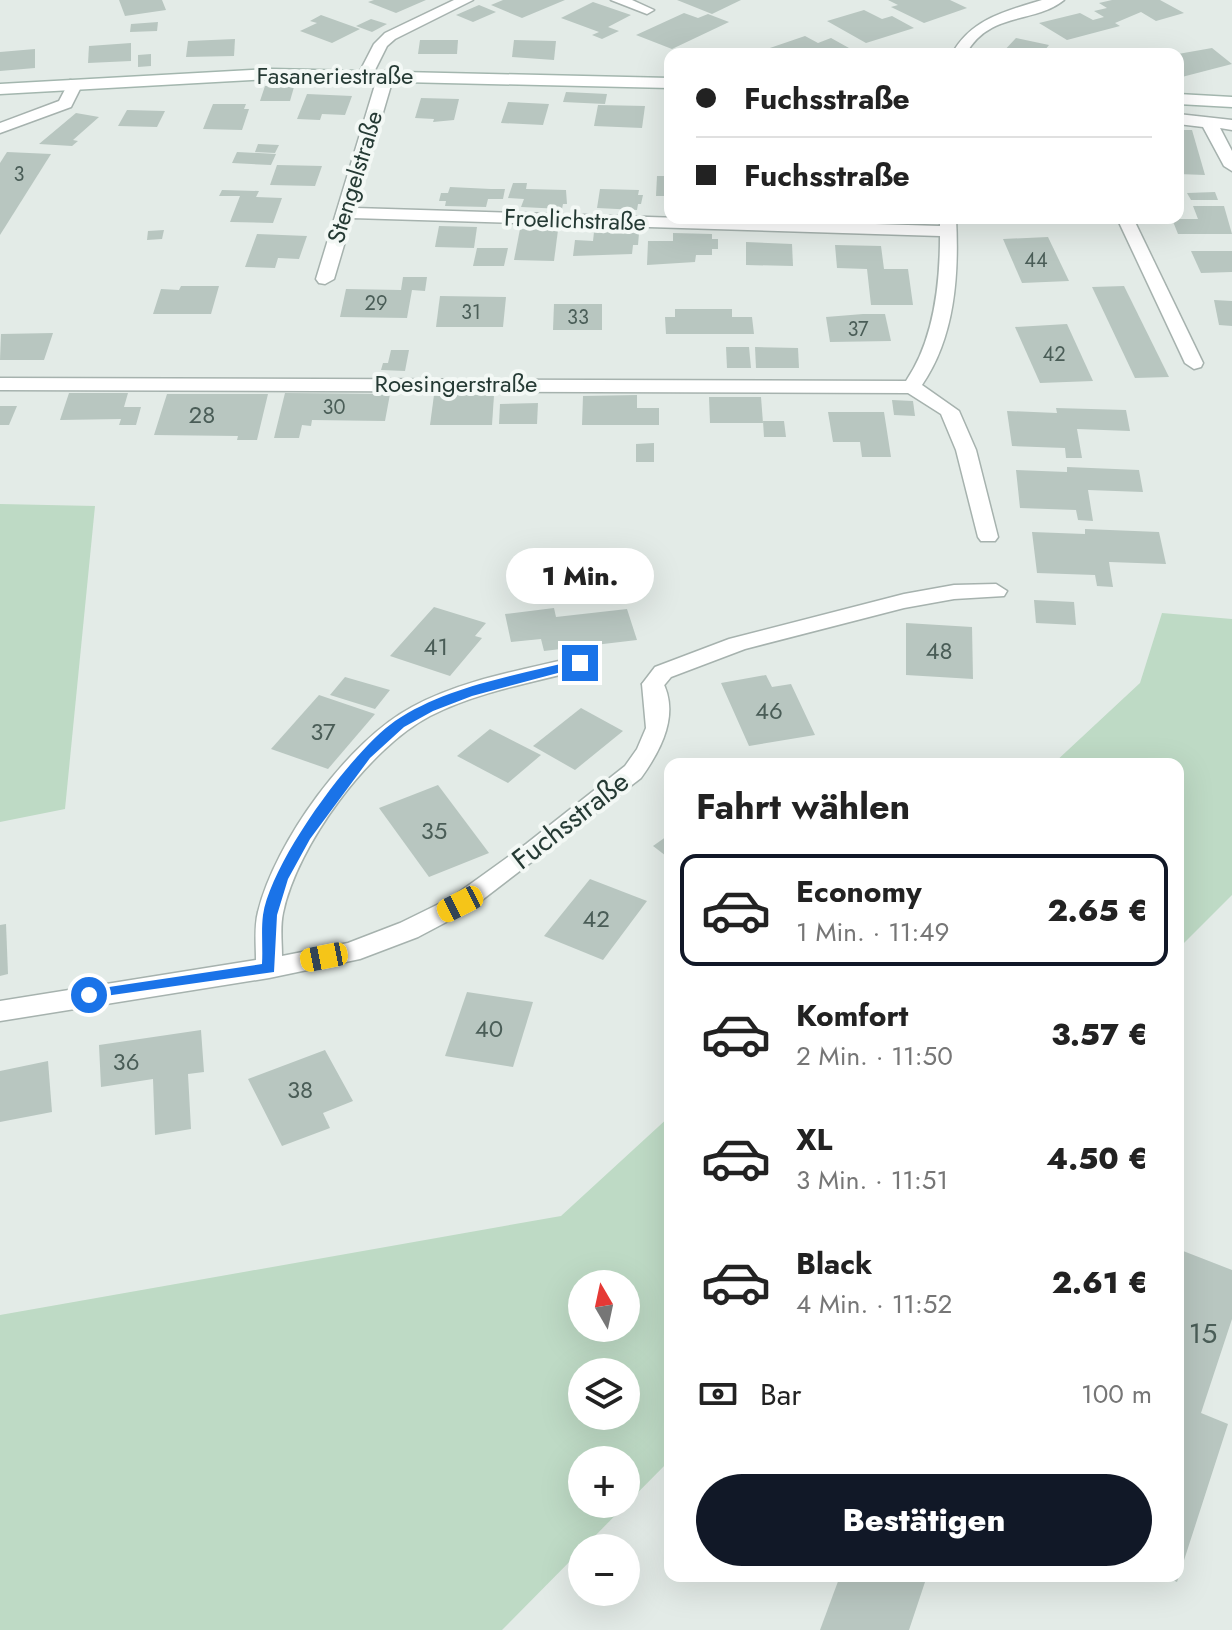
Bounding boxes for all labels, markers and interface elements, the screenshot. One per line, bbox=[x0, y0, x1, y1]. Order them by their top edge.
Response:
street label: Fasaneriestraße bbox=[257, 58, 413, 93]
text: Fuchsstraße bbox=[744, 77, 910, 120]
street label: Stengelstraße bbox=[318, 106, 391, 247]
text: Fuchsstraße bbox=[744, 154, 910, 197]
house number: 3 bbox=[14, 160, 25, 189]
street label: Froelichstraße bbox=[504, 200, 646, 239]
house number: 44 bbox=[1024, 246, 1048, 275]
house number: 29 bbox=[365, 289, 387, 318]
house number: 31 bbox=[461, 298, 481, 327]
house number: 33 bbox=[567, 303, 589, 332]
house number: 37 bbox=[847, 315, 869, 344]
house number: 42 bbox=[1042, 340, 1066, 369]
street label: Roesingerstraße bbox=[375, 366, 537, 401]
house number: 30 bbox=[323, 393, 345, 422]
house number: 28 bbox=[189, 397, 215, 432]
callout: 1 Min. bbox=[506, 547, 654, 603]
text: 1 Min. bbox=[542, 557, 618, 595]
house number: 41 bbox=[424, 629, 448, 664]
house number: 48 bbox=[925, 633, 953, 668]
route end bbox=[562, 645, 598, 681]
house number: 46 bbox=[755, 693, 783, 728]
house number: 37 bbox=[310, 714, 336, 749]
street label: Fuchsstraße bbox=[503, 762, 638, 879]
text: Fahrt wählen bbox=[696, 780, 910, 832]
house number: 35 bbox=[421, 813, 447, 848]
text: Economy bbox=[796, 870, 922, 913]
icon: car bbox=[700, 874, 772, 946]
car bbox=[433, 882, 487, 926]
text: 2.65 € bbox=[1047, 889, 1148, 932]
house number: 42 bbox=[582, 901, 610, 936]
text: 1 Min. · 11:49 bbox=[796, 913, 950, 951]
car bbox=[298, 941, 350, 973]
route start bbox=[71, 977, 107, 1013]
text: Komfort bbox=[796, 994, 908, 1037]
icon: car bbox=[700, 998, 772, 1070]
house number: 40 bbox=[475, 1011, 503, 1046]
text: 3.57 € bbox=[1051, 1013, 1148, 1056]
text: 2 Min. · 11:50 bbox=[796, 1037, 953, 1075]
house number: 36 bbox=[113, 1044, 139, 1079]
house number: 38 bbox=[287, 1072, 313, 1107]
text: XL bbox=[796, 1118, 832, 1161]
icon: car bbox=[700, 1122, 772, 1194]
text: 4.50 € bbox=[1046, 1137, 1148, 1180]
text: 3 Min. · 11:51 bbox=[796, 1161, 948, 1199]
text: Black bbox=[796, 1242, 872, 1285]
icon: car bbox=[700, 1246, 772, 1318]
text: 2.61 € bbox=[1052, 1261, 1148, 1304]
north arrow bbox=[568, 1270, 640, 1342]
map controls bbox=[568, 1270, 640, 1606]
text: 4 Min. · 11:52 bbox=[796, 1285, 952, 1323]
house number: 15 bbox=[1189, 1313, 1217, 1354]
button: layers bbox=[568, 1358, 640, 1430]
icon: cash bbox=[696, 1372, 740, 1416]
text: Bar bbox=[760, 1373, 801, 1416]
text: 100 m bbox=[1081, 1375, 1152, 1413]
button: + bbox=[568, 1446, 640, 1518]
button: Bestätigen bbox=[696, 1474, 1152, 1566]
button: − bbox=[568, 1534, 640, 1606]

